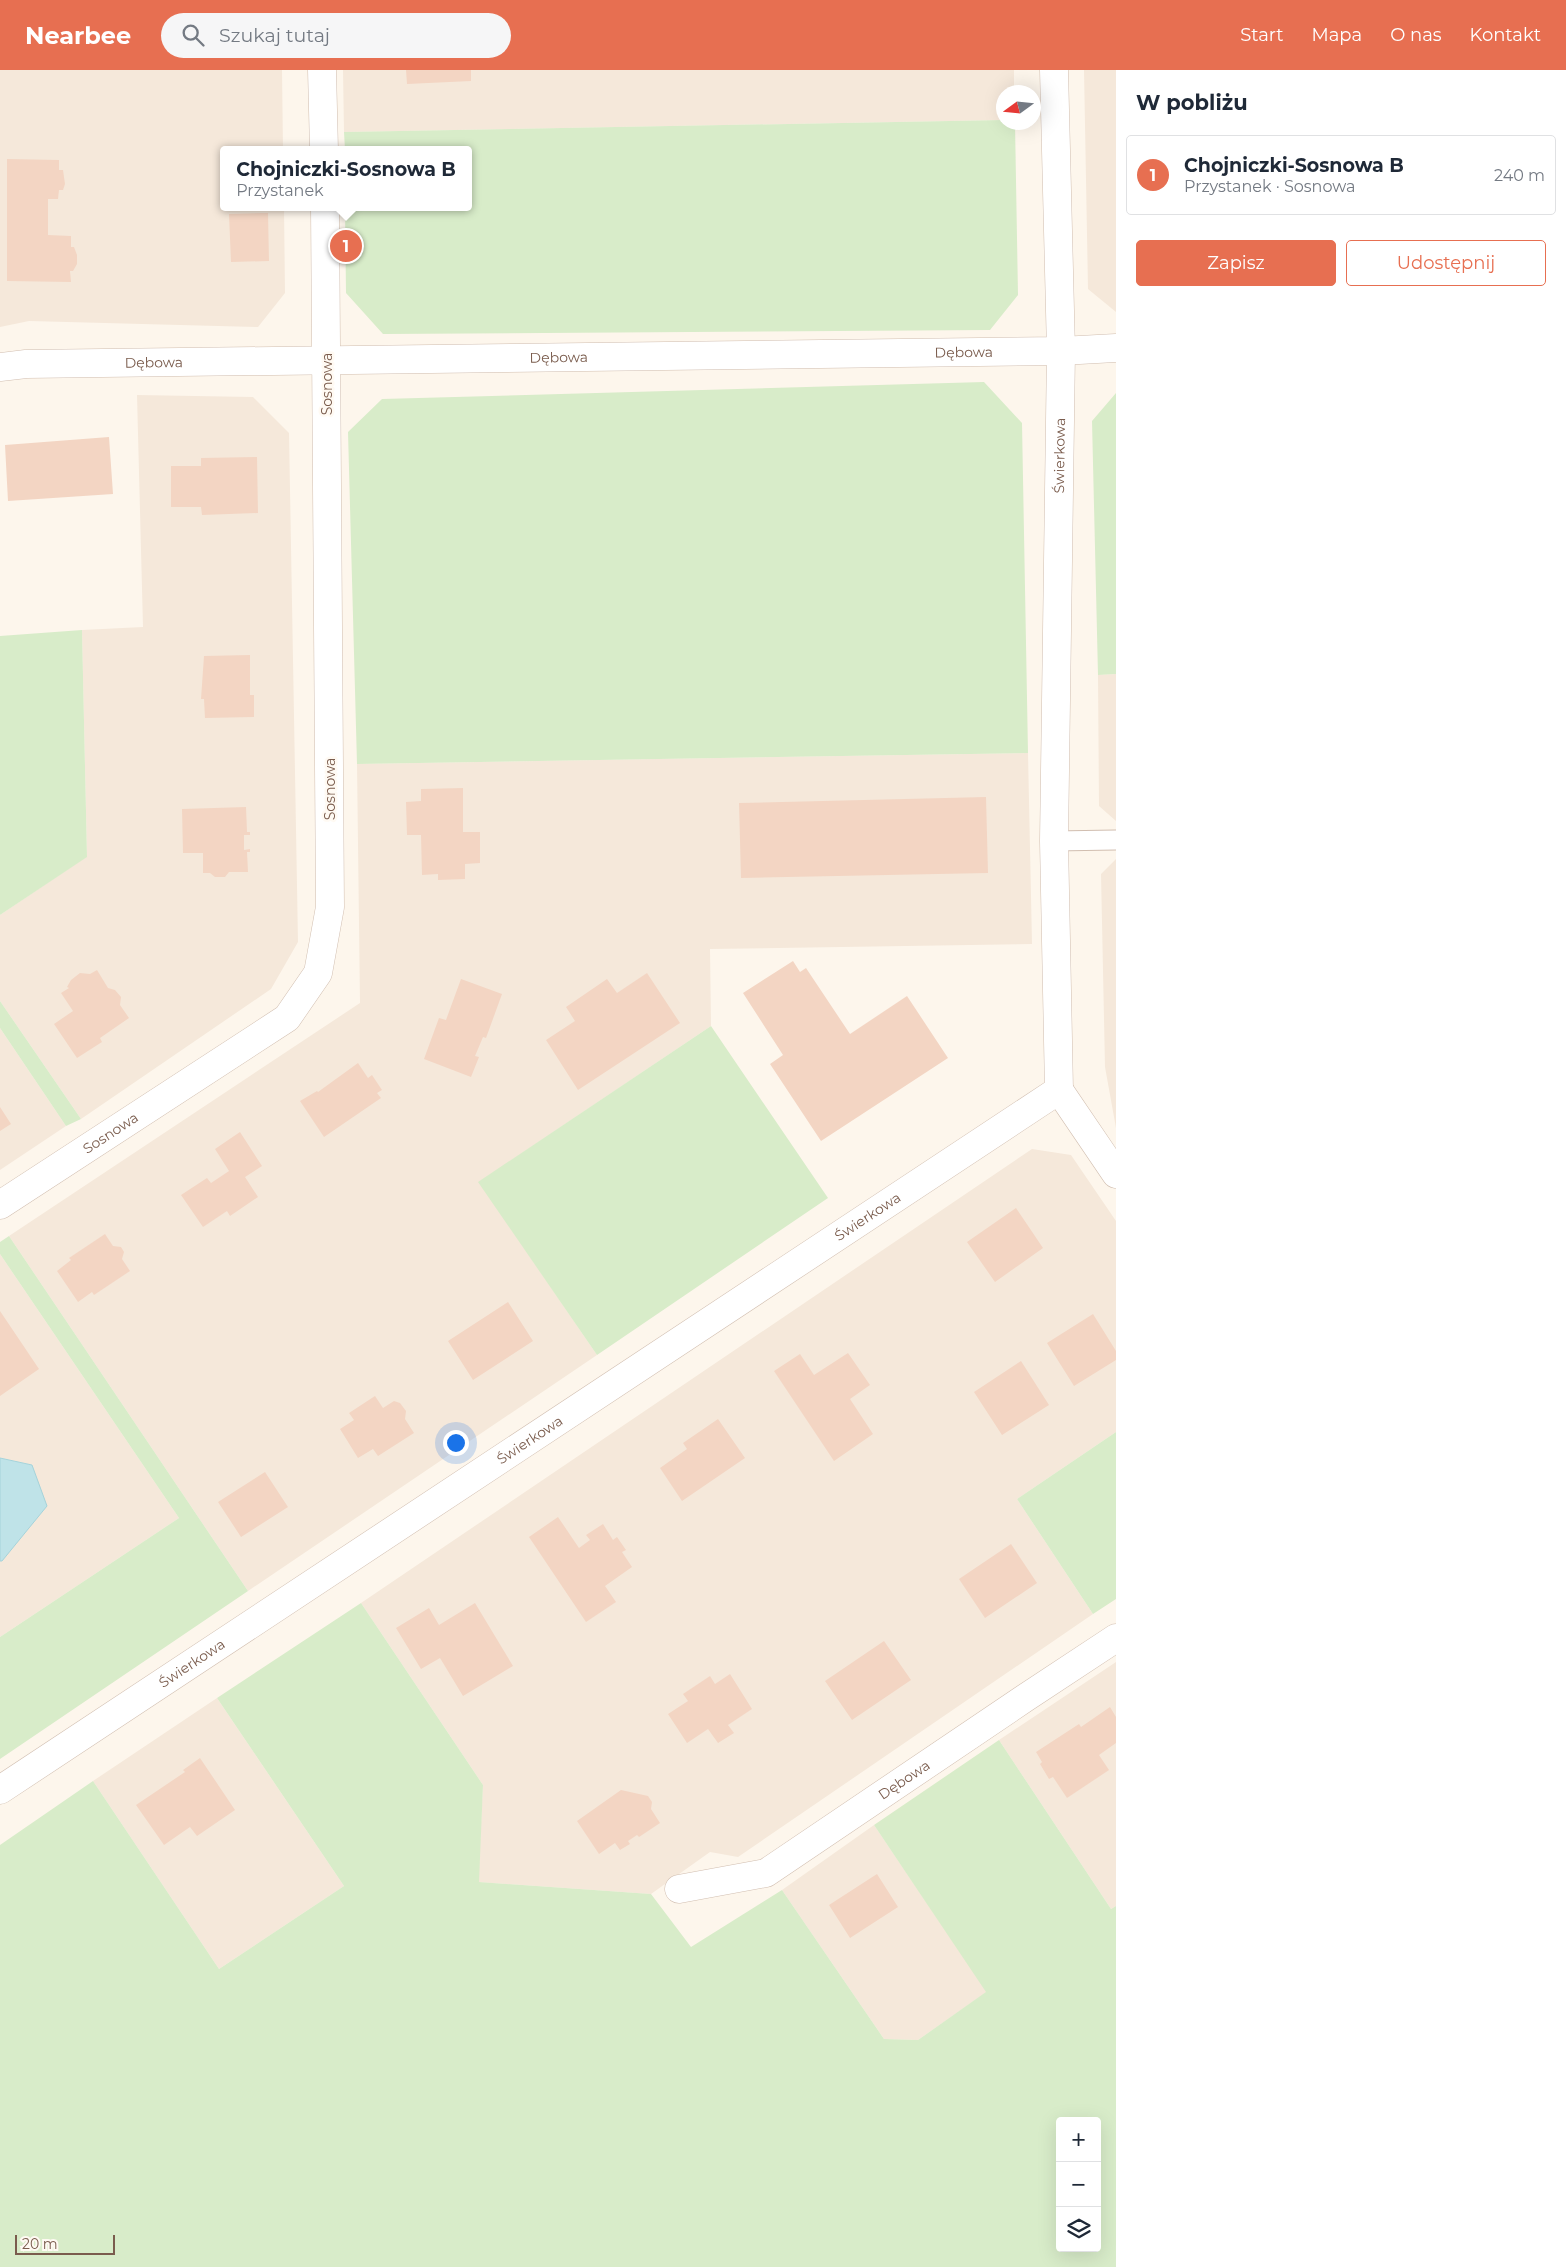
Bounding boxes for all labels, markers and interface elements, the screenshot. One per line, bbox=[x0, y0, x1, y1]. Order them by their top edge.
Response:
search box bbox=[161, 13, 511, 58]
text: Nearbee bbox=[25, 21, 131, 50]
icon: search bbox=[179, 21, 207, 49]
text: Szukaj tutaj bbox=[219, 24, 330, 47]
text: Start bbox=[1240, 24, 1284, 46]
text: Mapa bbox=[1312, 24, 1362, 46]
text: O nas bbox=[1390, 24, 1442, 46]
text: Kontakt bbox=[1470, 24, 1541, 46]
north arrow bbox=[996, 85, 1041, 130]
text: W pobliżu bbox=[1136, 90, 1248, 115]
popup bbox=[220, 146, 472, 211]
text: Chojniczki-Sosnowa B bbox=[1184, 154, 1404, 177]
text: Chojniczki-Sosnowa B bbox=[236, 158, 456, 181]
text: 1 bbox=[1150, 166, 1156, 185]
text: 240 m bbox=[1494, 166, 1545, 185]
text: Przystanek · Sosnowa bbox=[1184, 177, 1355, 196]
text: Przystanek bbox=[236, 181, 324, 200]
pin: 1 bbox=[330, 227, 362, 265]
button: Zapisz bbox=[1136, 240, 1336, 286]
button: Udostępnij bbox=[1346, 240, 1546, 286]
street label: Dębowa bbox=[934, 343, 993, 362]
street label: Dębowa bbox=[529, 348, 588, 367]
street label: Dębowa bbox=[124, 353, 183, 372]
street label: Sosnowa bbox=[318, 353, 336, 415]
street label: Świerkowa bbox=[1050, 418, 1069, 493]
street label: Sosnowa bbox=[321, 758, 339, 820]
street label: Sosnowa bbox=[79, 1108, 142, 1158]
street label: Świerkowa bbox=[831, 1188, 904, 1245]
street label: Świerkowa bbox=[493, 1412, 566, 1468]
your location bbox=[443, 1430, 469, 1456]
street label: Świerkowa bbox=[155, 1635, 228, 1692]
street label: Dębowa bbox=[875, 1756, 933, 1804]
map controls bbox=[1056, 2117, 1101, 2252]
button: + bbox=[1056, 2117, 1101, 2162]
button: − bbox=[1056, 2162, 1101, 2207]
button: layers bbox=[1056, 2207, 1101, 2252]
scale bar bbox=[15, 2232, 115, 2255]
text: 20 m bbox=[22, 2235, 58, 2253]

